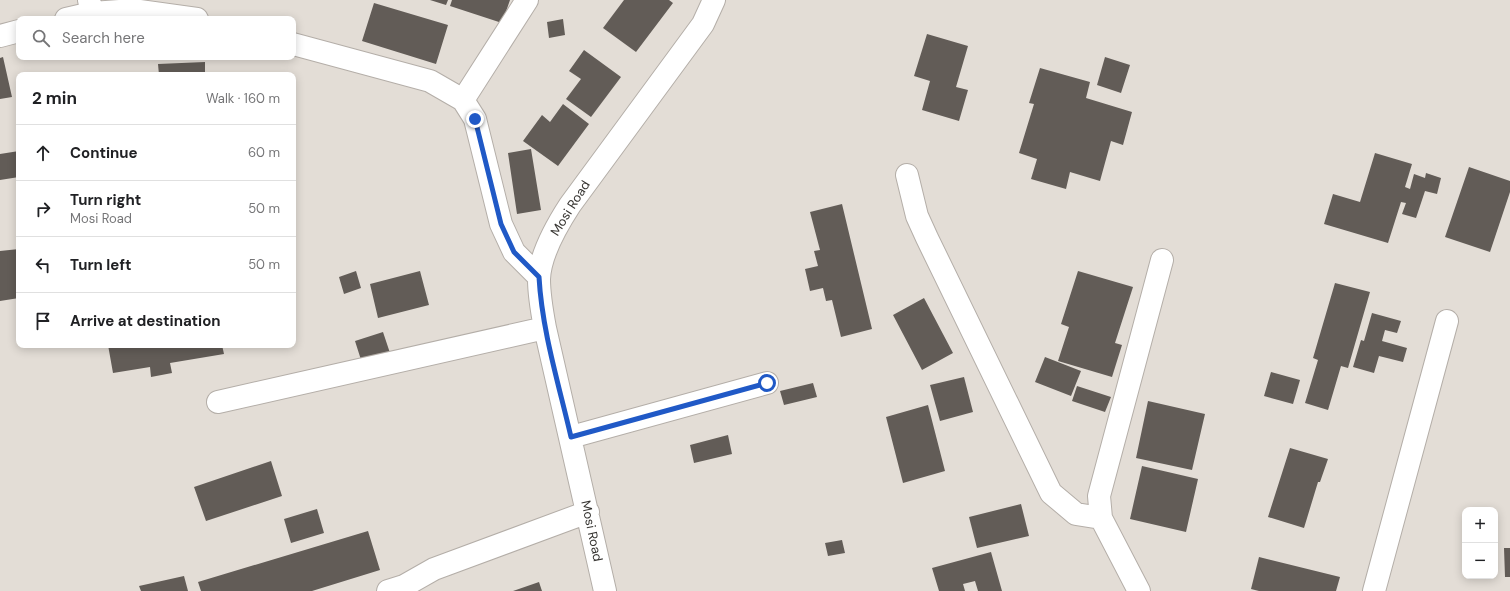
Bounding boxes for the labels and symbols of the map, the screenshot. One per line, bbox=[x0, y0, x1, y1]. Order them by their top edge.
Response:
route end bbox=[466, 110, 484, 128]
street label: Mosi Road bbox=[546, 177, 594, 239]
route start bbox=[758, 374, 776, 392]
street label: Mosi Road bbox=[577, 499, 607, 563]

